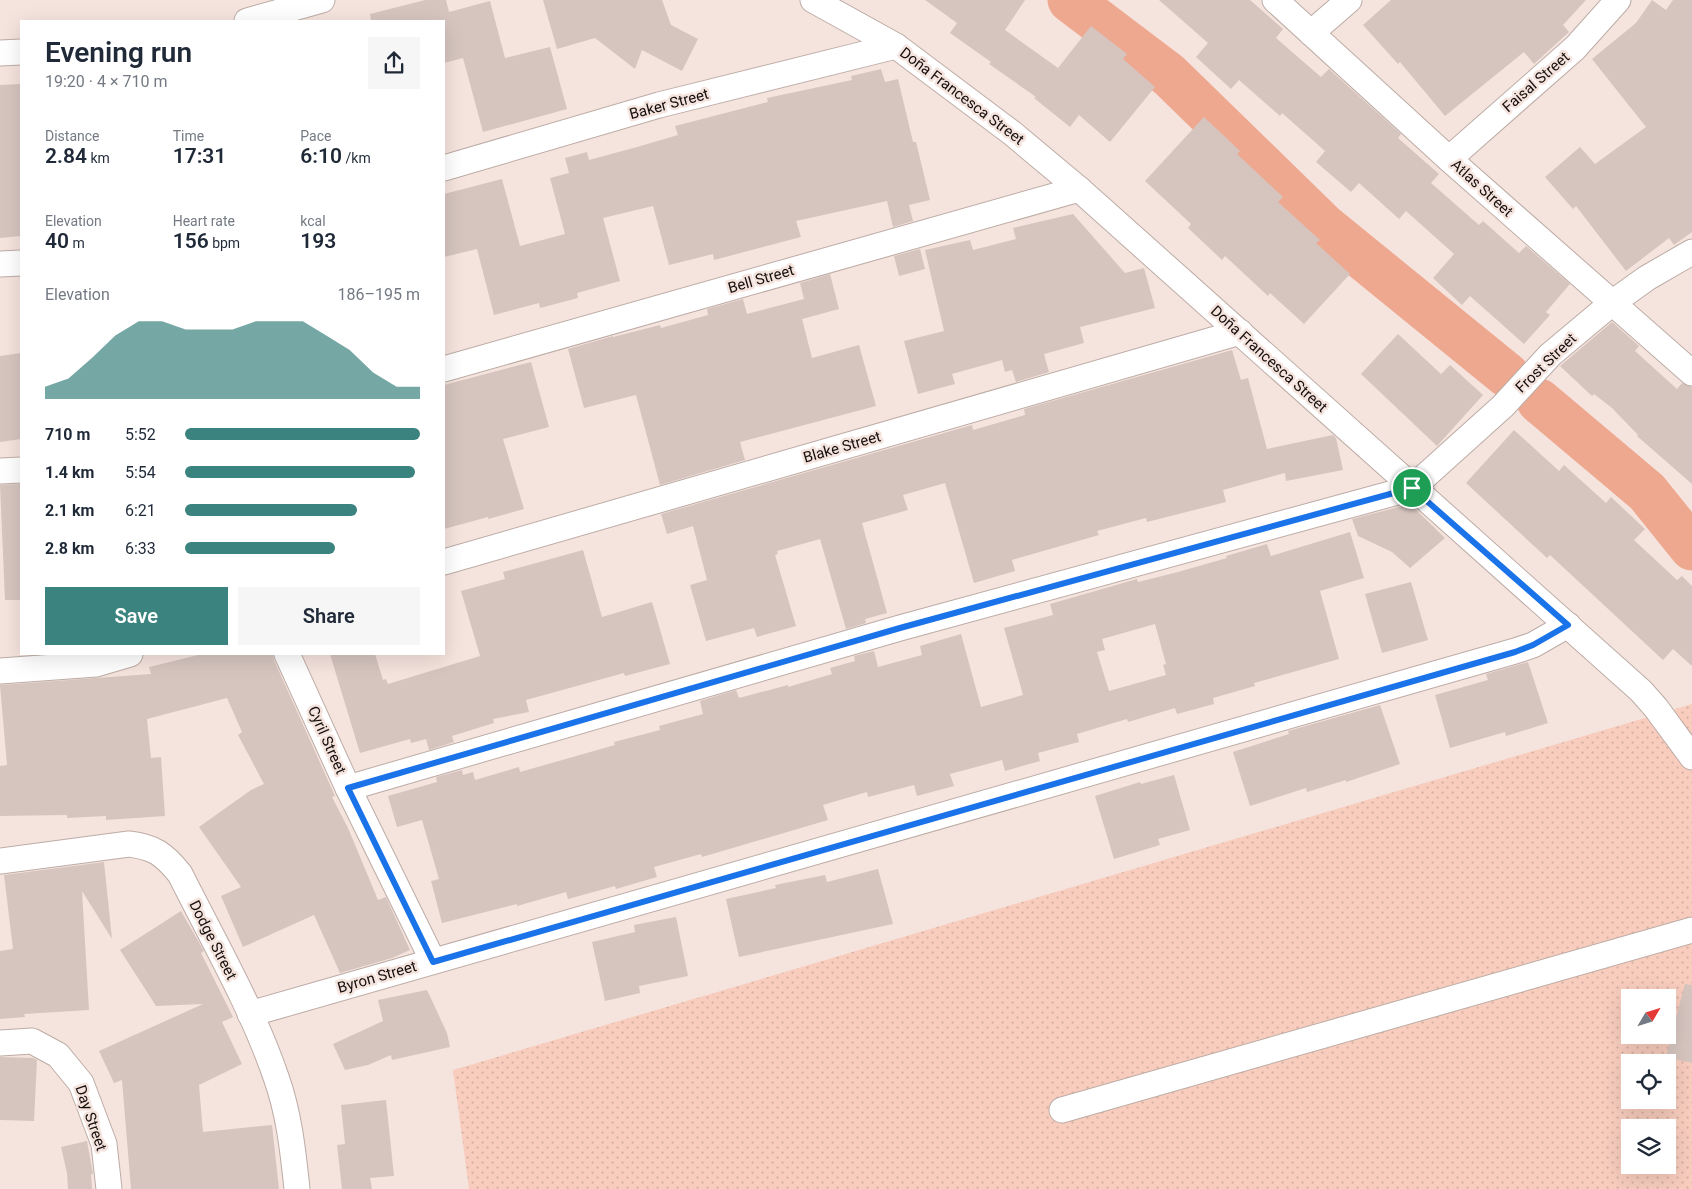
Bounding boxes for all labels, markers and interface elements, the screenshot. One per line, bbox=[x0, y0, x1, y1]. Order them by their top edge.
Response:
text: Evening run bbox=[45, 36, 192, 69]
button: share bbox=[368, 37, 420, 89]
street label: Doña Francesca Street bbox=[896, 43, 1028, 149]
street label: Faisal Street bbox=[1499, 48, 1573, 116]
text: 19:20 · 4 × 710 m bbox=[45, 72, 167, 91]
street label: Baker Street bbox=[627, 85, 711, 123]
text: Distance bbox=[45, 128, 100, 144]
text: Time bbox=[173, 128, 204, 144]
text: Pace bbox=[300, 128, 331, 144]
text: 2.84 bbox=[45, 144, 87, 168]
text: 17:31 bbox=[173, 144, 226, 168]
text: 6:10 bbox=[300, 144, 342, 168]
text: km bbox=[87, 150, 110, 166]
text: /km bbox=[342, 150, 371, 166]
street label: Atlas Street bbox=[1447, 155, 1517, 221]
text: Elevation bbox=[45, 213, 102, 229]
text: Heart rate bbox=[173, 213, 235, 229]
text: kcal bbox=[300, 213, 326, 229]
text: 40 bbox=[45, 229, 69, 253]
text: 156 bbox=[173, 229, 209, 253]
text: 193 bbox=[300, 229, 336, 253]
text: m bbox=[69, 235, 85, 251]
text: bpm bbox=[209, 235, 240, 251]
street label: Bell Street bbox=[726, 261, 796, 297]
text: Elevation bbox=[45, 285, 110, 304]
text: 186–195 m bbox=[338, 285, 420, 304]
street label: Doña Francesca Street bbox=[1207, 302, 1331, 416]
street label: Frost Street bbox=[1512, 330, 1580, 396]
text: 710 m bbox=[45, 425, 90, 444]
text: 5:52 bbox=[125, 425, 156, 444]
street label: Blake Street bbox=[801, 427, 883, 467]
text: 1.4 km bbox=[45, 463, 94, 482]
text: 5:54 bbox=[125, 463, 156, 482]
pin bbox=[1391, 467, 1433, 509]
icon: arrive bbox=[1398, 474, 1426, 502]
text: 2.1 km bbox=[45, 501, 94, 520]
text: 6:21 bbox=[125, 501, 156, 520]
text: 2.8 km bbox=[45, 539, 94, 558]
text: 6:33 bbox=[125, 539, 156, 558]
button: Save bbox=[45, 587, 228, 645]
button: Share bbox=[238, 587, 420, 645]
street label: Cyril Street bbox=[304, 703, 350, 777]
street label: Dodge Street bbox=[185, 897, 241, 983]
street label: Byron Street bbox=[335, 957, 419, 997]
north arrow bbox=[1621, 989, 1676, 1044]
map controls bbox=[1621, 989, 1676, 1174]
button: locate bbox=[1621, 1054, 1676, 1109]
street label: Day Street bbox=[71, 1083, 111, 1153]
button: layers bbox=[1621, 1119, 1676, 1174]

